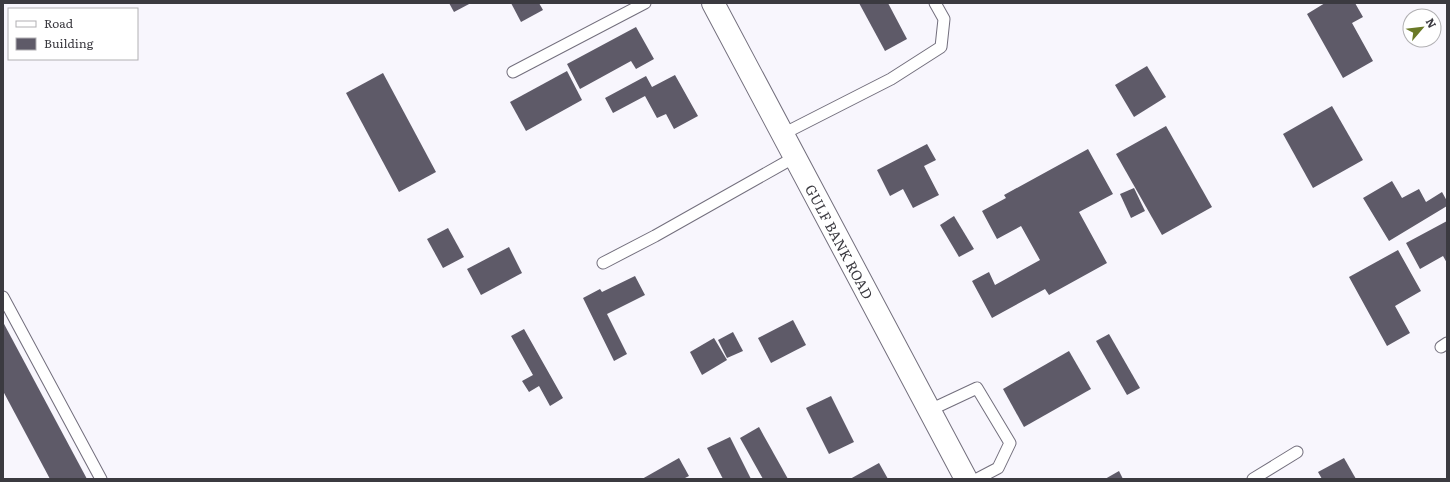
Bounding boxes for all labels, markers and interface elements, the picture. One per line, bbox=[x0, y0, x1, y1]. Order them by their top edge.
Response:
legend bbox=[8, 8, 138, 60]
north arrow bbox=[1402, 8, 1442, 48]
text: Road bbox=[44, 14, 74, 32]
text: N bbox=[1422, 15, 1441, 31]
text: Building bbox=[44, 34, 94, 52]
street label: GULF BANK ROAD bbox=[801, 181, 879, 303]

